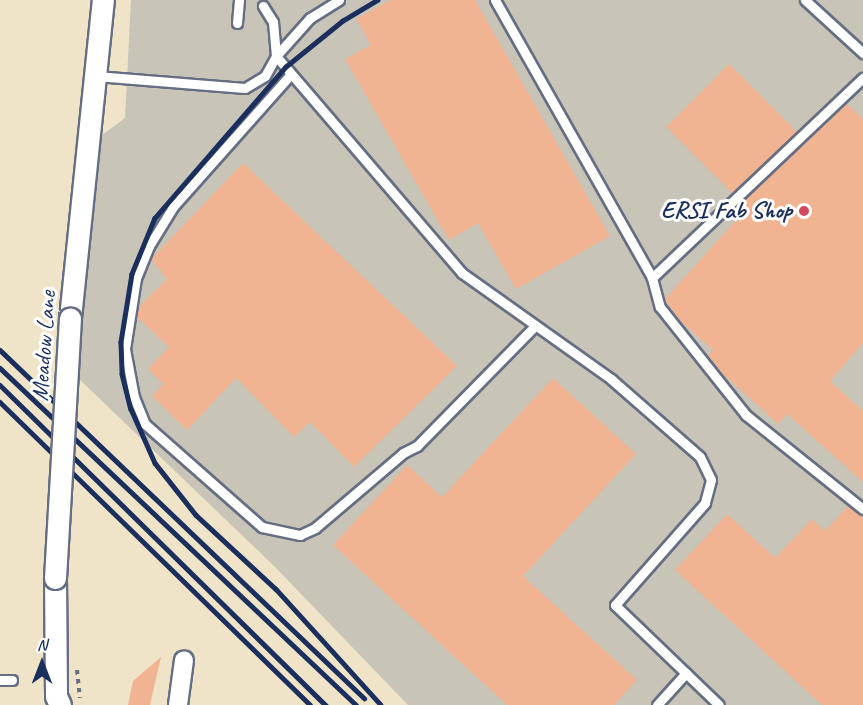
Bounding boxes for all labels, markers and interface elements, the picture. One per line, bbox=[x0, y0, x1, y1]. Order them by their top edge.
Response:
place label: ERSI Fab Shop bbox=[660, 197, 792, 225]
marker: ERSI Fab Shop bbox=[797, 204, 811, 218]
street label: Meadow Lane bbox=[26, 290, 62, 402]
north arrow bbox=[12, 633, 72, 693]
text: N bbox=[37, 635, 47, 655]

